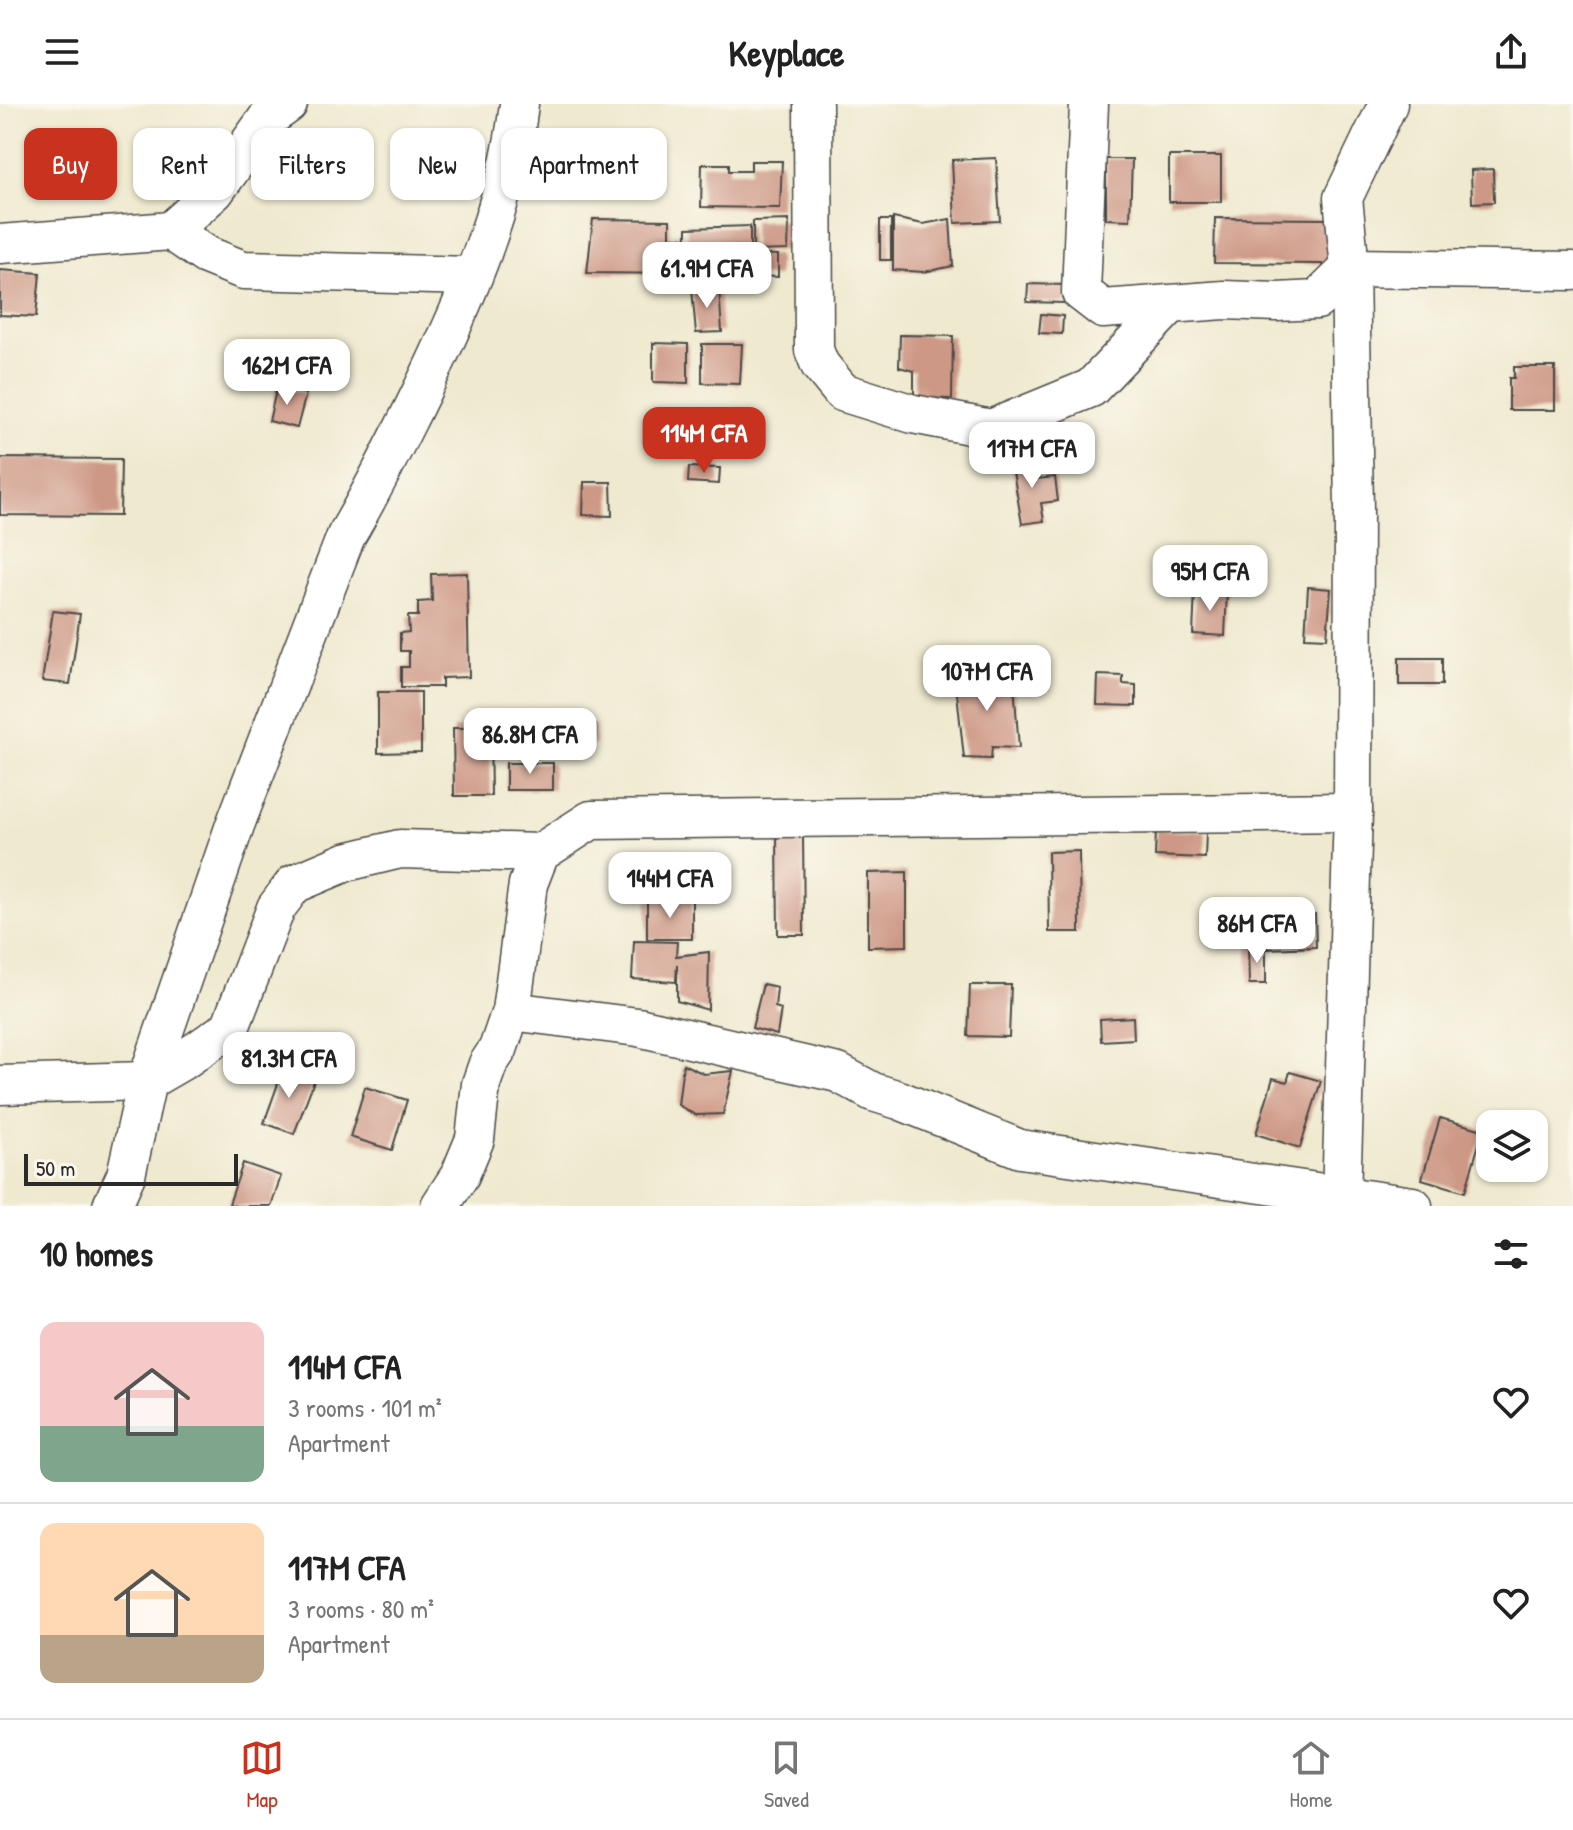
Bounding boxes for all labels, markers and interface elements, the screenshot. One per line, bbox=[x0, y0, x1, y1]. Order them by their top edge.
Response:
text: Keyplace bbox=[729, 28, 844, 77]
icon: menu bbox=[40, 30, 84, 74]
icon: share bbox=[1489, 30, 1533, 74]
chip: Buy bbox=[24, 128, 117, 200]
chip: Rent bbox=[133, 128, 235, 200]
chip: Filters bbox=[251, 128, 374, 200]
chip: New bbox=[390, 128, 485, 200]
chip: Apartment bbox=[501, 128, 667, 200]
pin: 61.9M CFA bbox=[615, 242, 799, 310]
text: 61.9M CFA bbox=[660, 250, 754, 285]
pin: 162M CFA bbox=[204, 339, 370, 407]
text: 162M CFA bbox=[242, 347, 332, 382]
pin: 114M CFA bbox=[621, 407, 787, 475]
text: 114M CFA bbox=[661, 415, 747, 450]
pin: 117M CFA bbox=[949, 422, 1115, 490]
text: 117M CFA bbox=[987, 430, 1077, 465]
pin: 95M CFA bbox=[1136, 545, 1284, 613]
text: 95M CFA bbox=[1171, 553, 1249, 588]
pin: 107M CFA bbox=[904, 645, 1070, 713]
text: 107M CFA bbox=[941, 653, 1033, 688]
pin: 86.8M CFA bbox=[438, 708, 622, 776]
text: 86.8M CFA bbox=[482, 716, 578, 751]
pin: 144M CFA bbox=[587, 852, 753, 920]
text: 144M CFA bbox=[626, 860, 714, 895]
pin: 86M CFA bbox=[1183, 897, 1331, 965]
text: 86M CFA bbox=[1217, 905, 1297, 940]
pin: 81.3M CFA bbox=[197, 1032, 381, 1100]
text: 81.3M CFA bbox=[241, 1040, 337, 1075]
map controls bbox=[1476, 1110, 1548, 1182]
button: layers bbox=[1476, 1110, 1548, 1182]
scale bar bbox=[24, 1150, 238, 1186]
text: 50 m bbox=[36, 1153, 75, 1183]
text: 10 homes bbox=[40, 1231, 153, 1277]
icon: filters bbox=[1489, 1232, 1533, 1276]
text: 114M CFA bbox=[288, 1344, 401, 1390]
icon: home bbox=[104, 1354, 200, 1450]
icon: heart bbox=[1489, 1380, 1533, 1424]
text: 3 rooms · 101 m² bbox=[288, 1390, 442, 1425]
text: Apartment bbox=[288, 1425, 390, 1460]
text: 117M CFA bbox=[288, 1545, 406, 1591]
icon: home bbox=[104, 1555, 200, 1651]
icon: heart bbox=[1489, 1581, 1533, 1625]
text: 3 rooms · 80 m² bbox=[288, 1591, 434, 1626]
text: Apartment bbox=[288, 1626, 390, 1661]
tab: Map bbox=[240, 1736, 284, 1814]
tab: Saved bbox=[764, 1736, 809, 1814]
tab: Home bbox=[1289, 1736, 1333, 1814]

